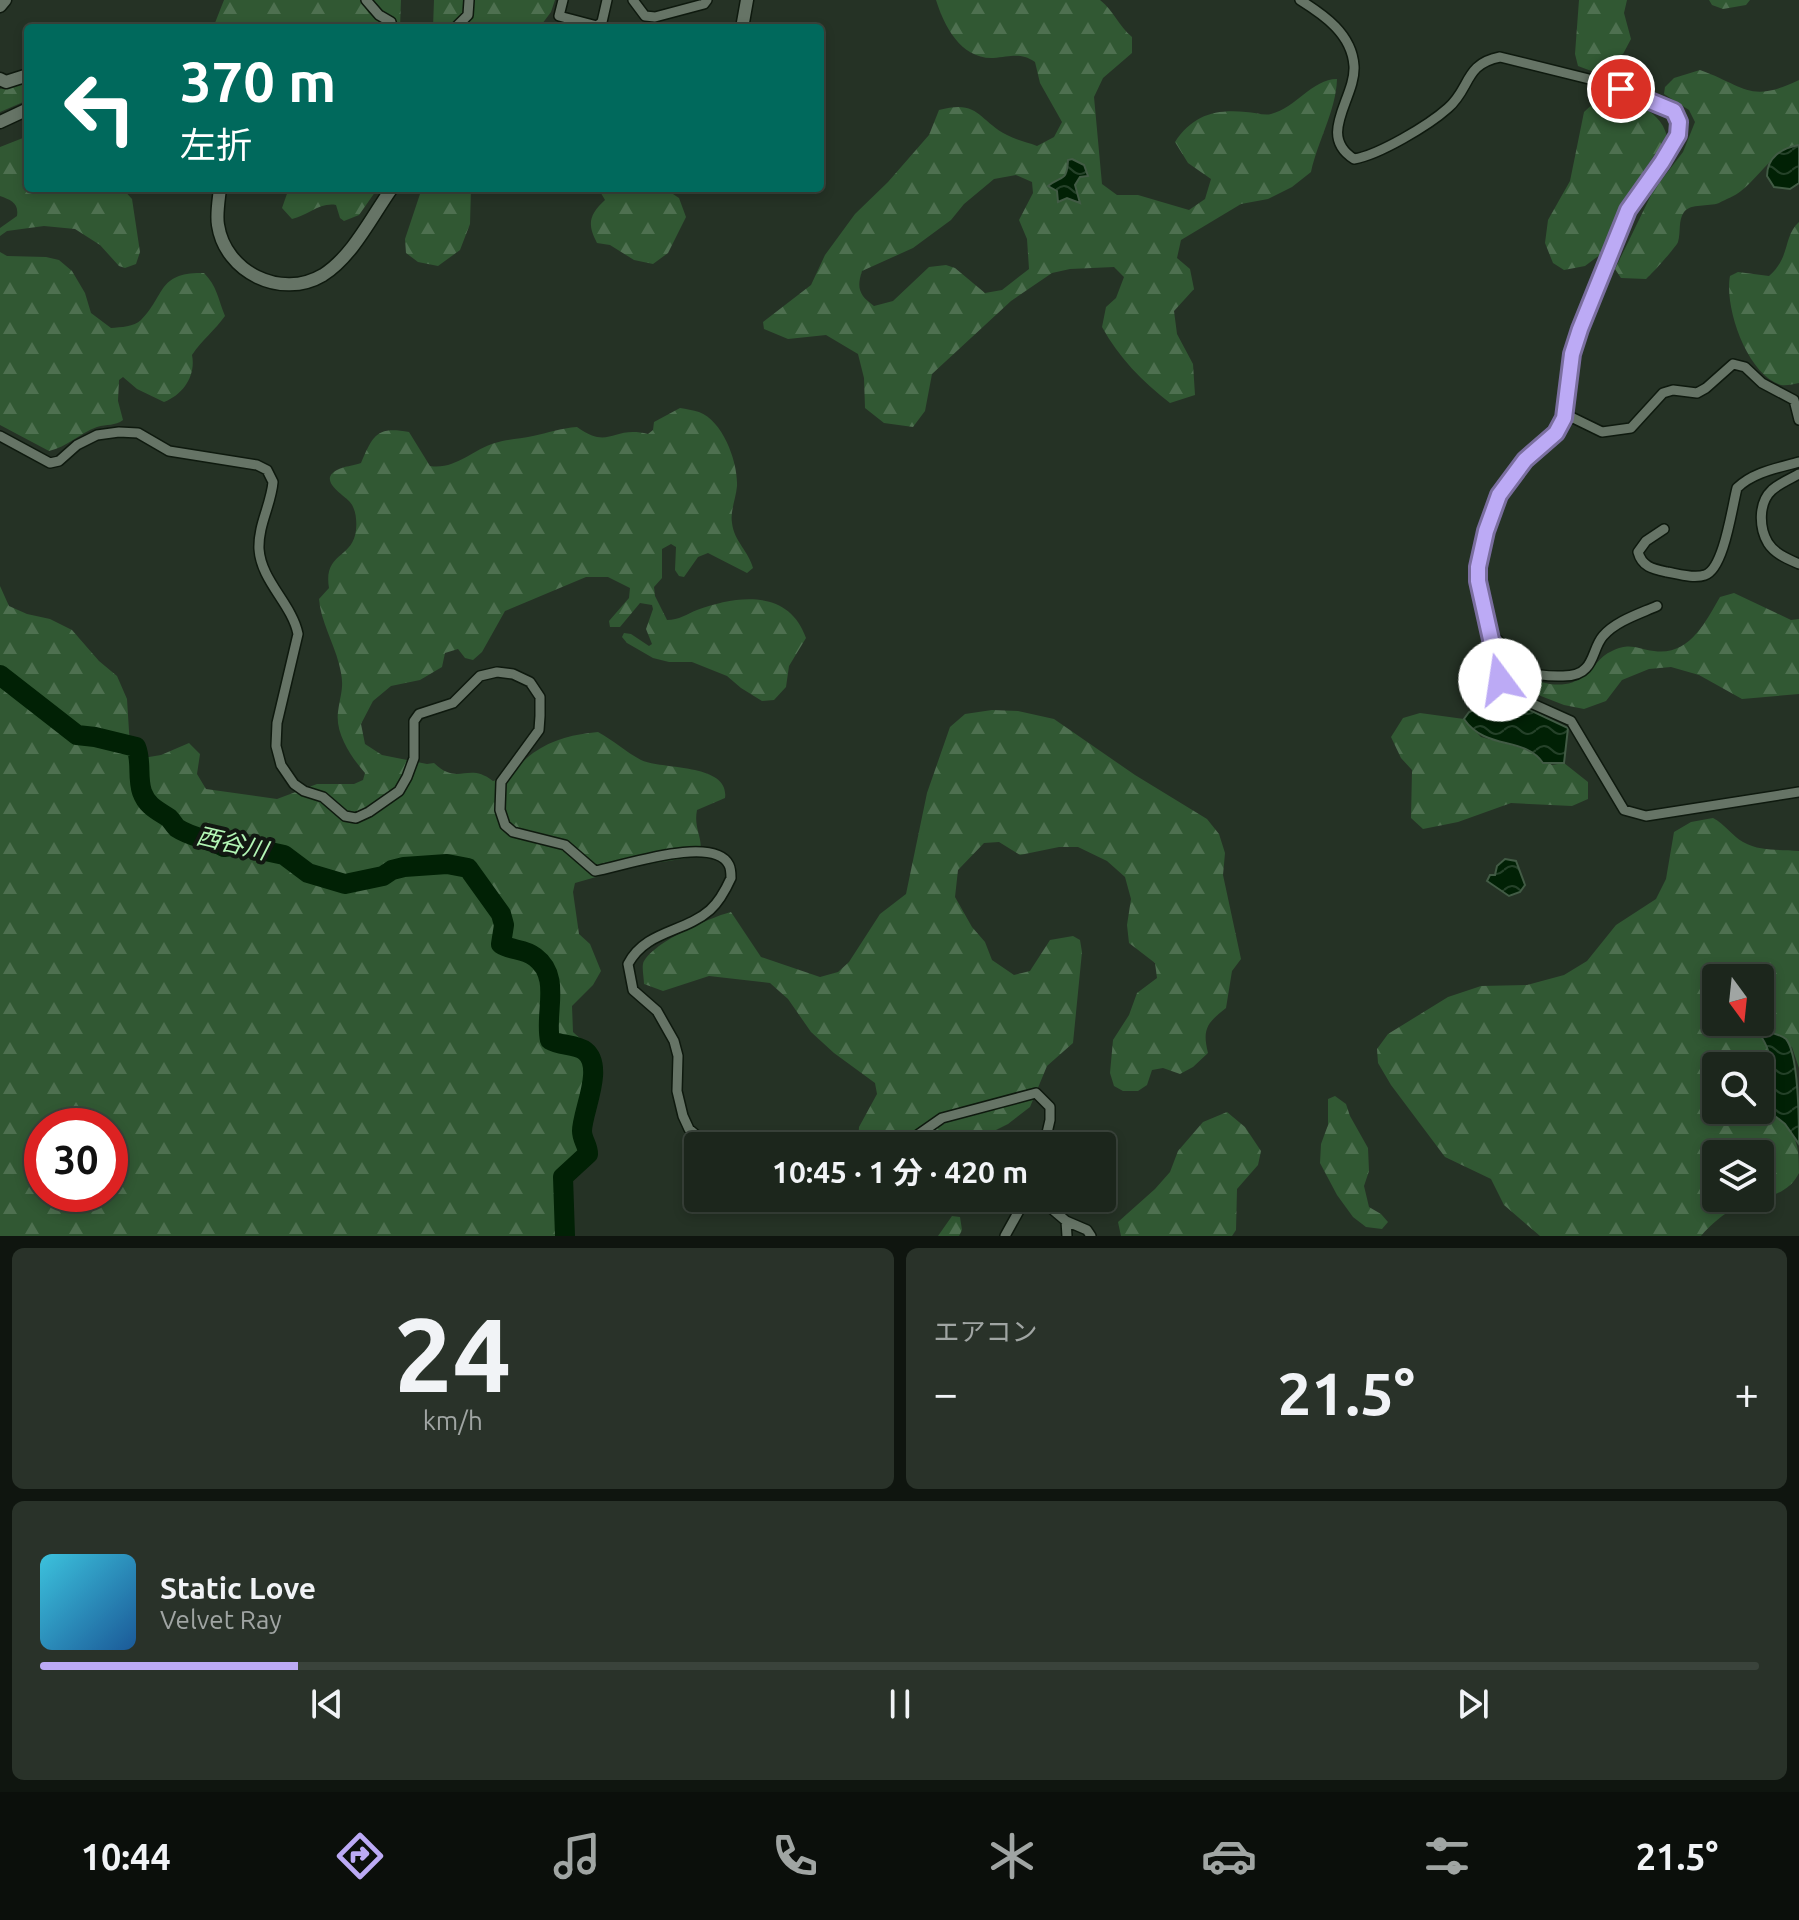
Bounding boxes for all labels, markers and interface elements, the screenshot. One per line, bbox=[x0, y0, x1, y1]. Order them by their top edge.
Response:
text: 370 m bbox=[180, 50, 336, 113]
pin bbox=[1587, 55, 1655, 123]
icon: left bbox=[48, 56, 152, 160]
icon: arrive bbox=[1599, 67, 1643, 111]
text: 左折 bbox=[180, 124, 252, 165]
position arrow bbox=[1458, 638, 1542, 722]
water label: 西谷川 bbox=[194, 822, 273, 865]
north arrow bbox=[1702, 964, 1774, 1036]
map controls bbox=[1702, 964, 1774, 1212]
button: search bbox=[1702, 1052, 1774, 1124]
speed limit sign: 30 bbox=[24, 1108, 128, 1212]
button: layers bbox=[1702, 1140, 1774, 1212]
text: 10:45 · 1 分 · 420 m bbox=[772, 1155, 1028, 1189]
text: 24 bbox=[394, 1295, 511, 1412]
text: エアコン bbox=[934, 1317, 1038, 1346]
text: 21.5° bbox=[1278, 1359, 1415, 1426]
text: − bbox=[934, 1368, 958, 1417]
text: + bbox=[1734, 1368, 1759, 1417]
text: km/h bbox=[423, 1406, 483, 1435]
text: Static Love bbox=[160, 1571, 316, 1605]
text: Velvet Ray bbox=[160, 1605, 282, 1634]
icon: previous bbox=[305, 1682, 349, 1726]
icon: pause bbox=[878, 1682, 922, 1726]
icon: next bbox=[1451, 1682, 1495, 1726]
icon: directions bbox=[332, 1828, 388, 1884]
icon: music bbox=[549, 1828, 605, 1884]
icon: phone bbox=[767, 1828, 823, 1884]
icon: climate bbox=[984, 1828, 1040, 1884]
icon: car bbox=[1201, 1828, 1257, 1884]
icon: filters bbox=[1419, 1828, 1475, 1884]
text: 10:44 bbox=[81, 1836, 171, 1877]
text: 21.5° bbox=[1636, 1836, 1718, 1877]

